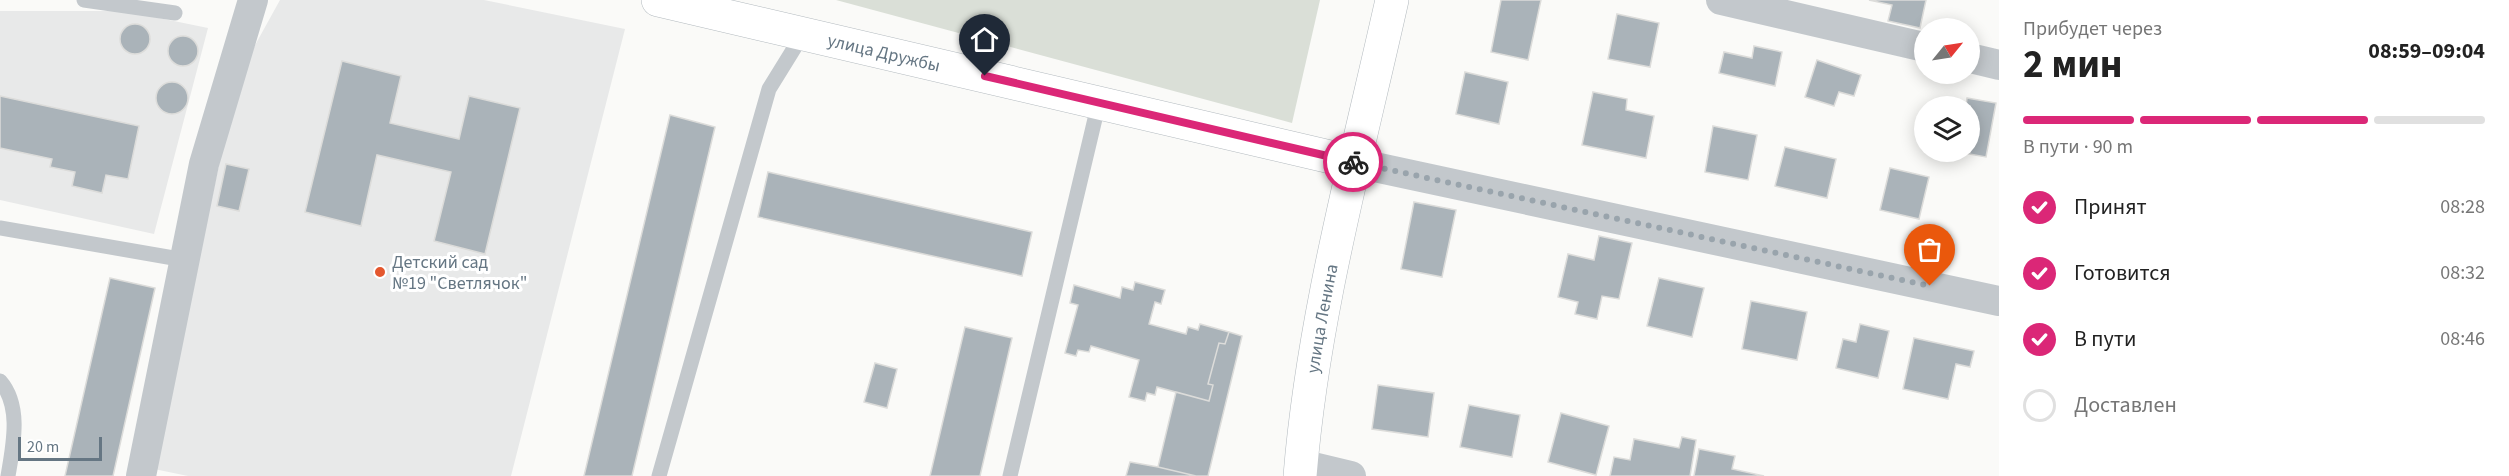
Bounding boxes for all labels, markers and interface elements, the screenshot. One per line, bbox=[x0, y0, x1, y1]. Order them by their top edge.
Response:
pin bbox=[959, 14, 1010, 76]
text: Прибудет через bbox=[2023, 15, 2162, 43]
north arrow bbox=[1914, 18, 1980, 84]
map controls bbox=[1914, 18, 1980, 162]
icon: home bbox=[968, 23, 1001, 56]
street label: улица Дружбы bbox=[825, 28, 943, 79]
text: 08:59–09:04 bbox=[2368, 35, 2485, 67]
text: 2 мин bbox=[2023, 37, 2123, 93]
button: layers bbox=[1914, 96, 1980, 162]
courier bbox=[1323, 132, 1383, 192]
text: В пути · 90 m bbox=[2023, 133, 2133, 161]
icon: bike bbox=[1337, 146, 1370, 179]
icon: check bbox=[2023, 191, 2056, 224]
text: Принят bbox=[2074, 191, 2147, 223]
text: 08:28 bbox=[2440, 193, 2485, 221]
pin bbox=[1904, 224, 1955, 286]
icon: bag bbox=[1913, 233, 1946, 266]
place label: Детский сад №19 "Светлячок" bbox=[392, 250, 527, 296]
icon: check bbox=[2023, 257, 2056, 290]
text: Готовится bbox=[2074, 257, 2171, 289]
text: 08:32 bbox=[2440, 259, 2485, 287]
street label: улица Ленина bbox=[1300, 262, 1345, 375]
marker: Детский сад №19 "Светлячок" bbox=[373, 265, 387, 279]
icon: check bbox=[2023, 323, 2056, 356]
text: В пути bbox=[2074, 323, 2136, 355]
text: 08:46 bbox=[2440, 325, 2485, 353]
text: Доставлен bbox=[2074, 389, 2177, 421]
scale bar bbox=[18, 434, 102, 462]
text: 20 m bbox=[27, 436, 59, 458]

